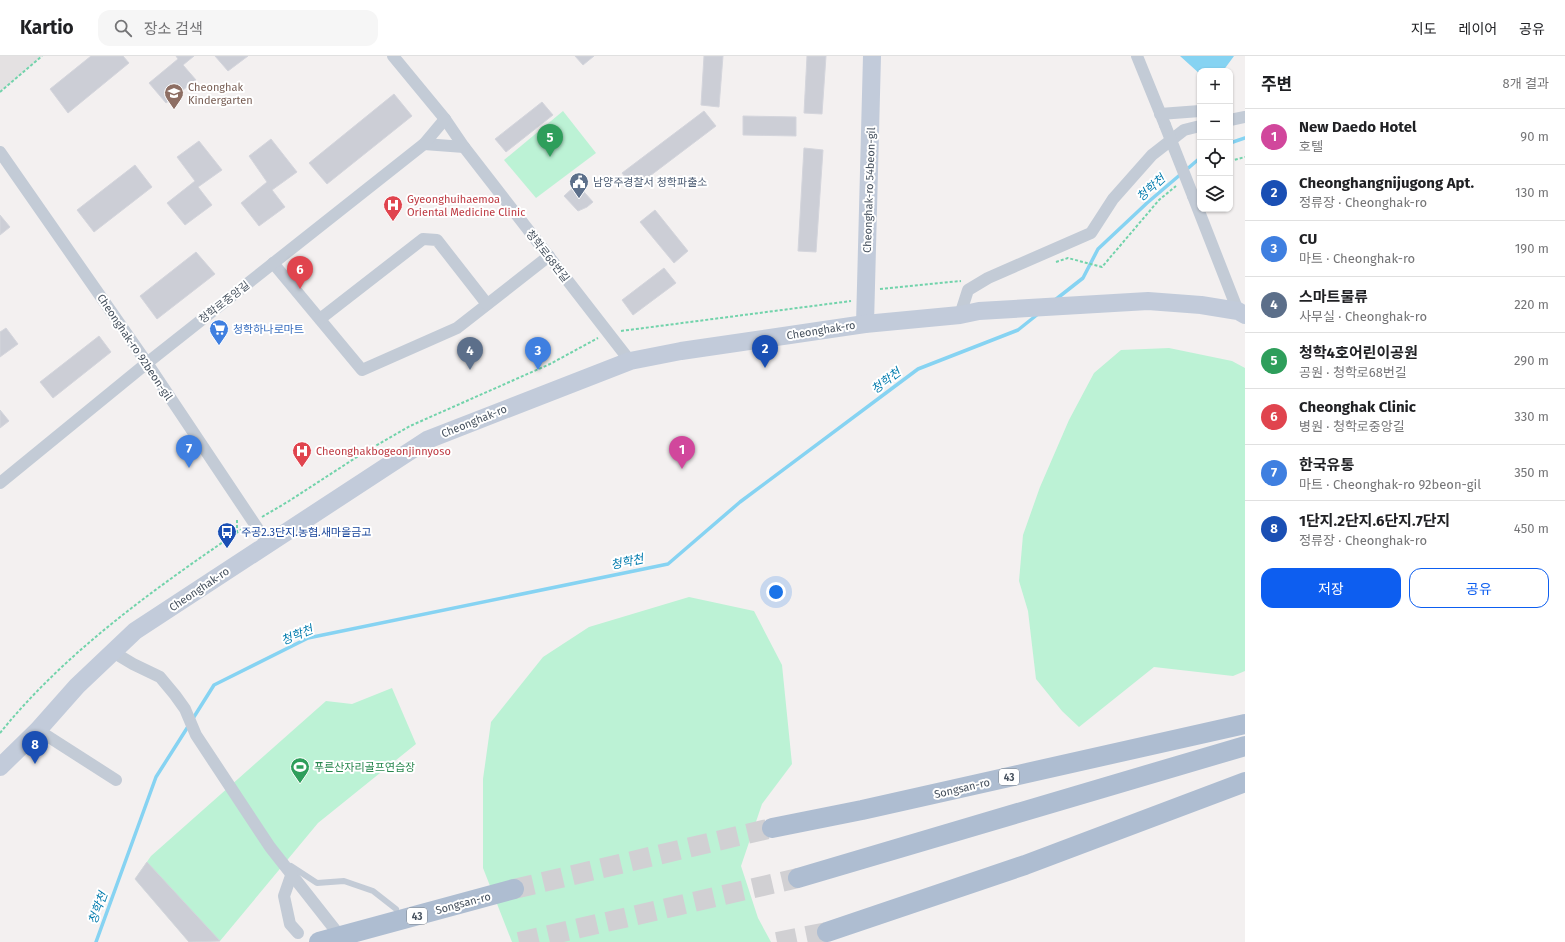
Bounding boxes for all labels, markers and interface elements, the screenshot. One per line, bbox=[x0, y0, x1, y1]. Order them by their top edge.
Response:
search box bbox=[98, 10, 378, 46]
text: Kartio bbox=[20, 16, 74, 39]
icon: search bbox=[112, 17, 134, 39]
text: 장소 검색 bbox=[144, 20, 203, 38]
text: 지도 bbox=[1411, 21, 1437, 38]
text: 레이어 bbox=[1459, 21, 1497, 38]
text: 공유 bbox=[1519, 21, 1545, 38]
map controls bbox=[1197, 68, 1233, 212]
button: + bbox=[1197, 68, 1233, 104]
text: 주변 bbox=[1261, 74, 1292, 95]
text: 8개 결과 bbox=[1503, 76, 1549, 91]
place label: Cheonghak Kindergarten bbox=[188, 81, 253, 107]
school or university icon: Cheonghak Kindergarten bbox=[163, 82, 185, 110]
button: − bbox=[1197, 104, 1233, 140]
text: New Daedo Hotel bbox=[1299, 118, 1416, 136]
pin: 5 bbox=[537, 124, 563, 157]
street label: Cheonghak-ro 54beon-gil bbox=[861, 127, 878, 253]
text: 1 bbox=[1271, 129, 1277, 144]
text: 90 m bbox=[1520, 129, 1549, 144]
text: 호텔 bbox=[1299, 139, 1323, 154]
button: locate bbox=[1197, 140, 1233, 176]
water label: 청학천 bbox=[1134, 170, 1169, 204]
public building icon: 남양주경찰서 청학파출소 bbox=[568, 171, 590, 199]
text: Cheonghangnijugong Apt. bbox=[1299, 174, 1474, 192]
place label: 남양주경찰서 청학파출소 bbox=[593, 176, 707, 189]
button: layers bbox=[1197, 176, 1233, 212]
text: 2 bbox=[1271, 185, 1277, 200]
text: 130 m bbox=[1515, 185, 1549, 200]
place label: Gyeonghuihaemoa Oriental Medicine Clinic bbox=[407, 193, 525, 219]
hospital icon: Gyeonghuihaemoa Oriental Medicine Clinic bbox=[382, 194, 404, 222]
text: 정류장 · Cheonghak-ro bbox=[1299, 195, 1427, 210]
street label: 청학로68번길 bbox=[523, 228, 572, 285]
text: CU bbox=[1299, 230, 1317, 248]
text: 3 bbox=[1271, 241, 1277, 256]
text: 190 m bbox=[1515, 241, 1549, 256]
text: 마트 · Cheonghak-ro bbox=[1299, 251, 1415, 266]
pin: 6 bbox=[287, 256, 313, 289]
street label: 청학로중앙길 bbox=[196, 279, 252, 326]
text: 스마트물류 bbox=[1299, 288, 1368, 306]
street label: Cheonghak-ro 92beon-gil bbox=[94, 292, 175, 403]
text: 4 bbox=[1270, 297, 1278, 312]
text: 220 m bbox=[1514, 297, 1549, 312]
text: 사무실 · Cheonghak-ro bbox=[1299, 309, 1427, 324]
supermarket icon: 청학하나로마트 bbox=[208, 318, 230, 346]
street label: Cheonghak-ro bbox=[786, 319, 856, 342]
place label: 청학하나로마트 bbox=[233, 323, 304, 336]
pin: 2 bbox=[752, 335, 778, 368]
pin: 4 bbox=[457, 337, 483, 370]
pin: 3 bbox=[525, 337, 551, 370]
text: 청학4호어린이공원 bbox=[1299, 344, 1418, 362]
text: 5 bbox=[1271, 353, 1277, 368]
text: 290 m bbox=[1514, 353, 1549, 368]
water label: 청학천 bbox=[869, 364, 905, 397]
text: 공원 · 청학로68번길 bbox=[1299, 365, 1407, 380]
text: Cheonghak Clinic bbox=[1299, 398, 1416, 416]
street label: Cheonghak-ro bbox=[440, 402, 509, 441]
text: 6 bbox=[1270, 409, 1278, 424]
text: 330 m bbox=[1514, 409, 1549, 424]
text: 병원 · 청학로중앙길 bbox=[1299, 419, 1405, 434]
pin: 7 bbox=[176, 435, 202, 468]
pin: 1 bbox=[669, 436, 695, 469]
hospital icon: Cheonghakbogeonjinnyoso bbox=[291, 440, 313, 468]
place label: Cheonghakbogeonjinnyoso bbox=[316, 445, 451, 458]
text: 한국유통 bbox=[1299, 456, 1354, 474]
text: 7 bbox=[1271, 465, 1277, 480]
text: 350 m bbox=[1514, 465, 1549, 480]
text: 마트 · Cheonghak-ro 92beon-gil bbox=[1299, 477, 1481, 492]
text: 1단지.2단지.6단지.7단지 bbox=[1299, 512, 1450, 530]
bus stop icon: 주공2.3단지.농협.새마을금고 bbox=[216, 521, 238, 549]
text: 8 bbox=[1270, 521, 1278, 536]
text: 450 m bbox=[1514, 521, 1549, 536]
place label: 주공2.3단지.농협.새마을금고 bbox=[241, 526, 371, 539]
text: 정류장 · Cheonghak-ro bbox=[1299, 533, 1427, 548]
water label: 청학천 bbox=[609, 551, 647, 572]
street label: Cheonghak-ro bbox=[167, 565, 232, 614]
button: 저장 bbox=[1261, 568, 1401, 608]
button: 공유 bbox=[1409, 568, 1549, 608]
your location bbox=[766, 582, 786, 602]
water label: 청학천 bbox=[279, 622, 317, 648]
pin: 8 bbox=[22, 731, 48, 764]
sports icon: 푸른산자리골프연습장 bbox=[289, 756, 311, 784]
place label: 푸른산자리골프연습장 bbox=[314, 761, 415, 774]
road number: 43 bbox=[999, 769, 1019, 785]
street label: Songsan-ro bbox=[933, 776, 991, 801]
water label: 청학천 bbox=[86, 888, 111, 926]
street label: Songsan-ro bbox=[434, 890, 492, 917]
road number: 43 bbox=[407, 908, 427, 924]

